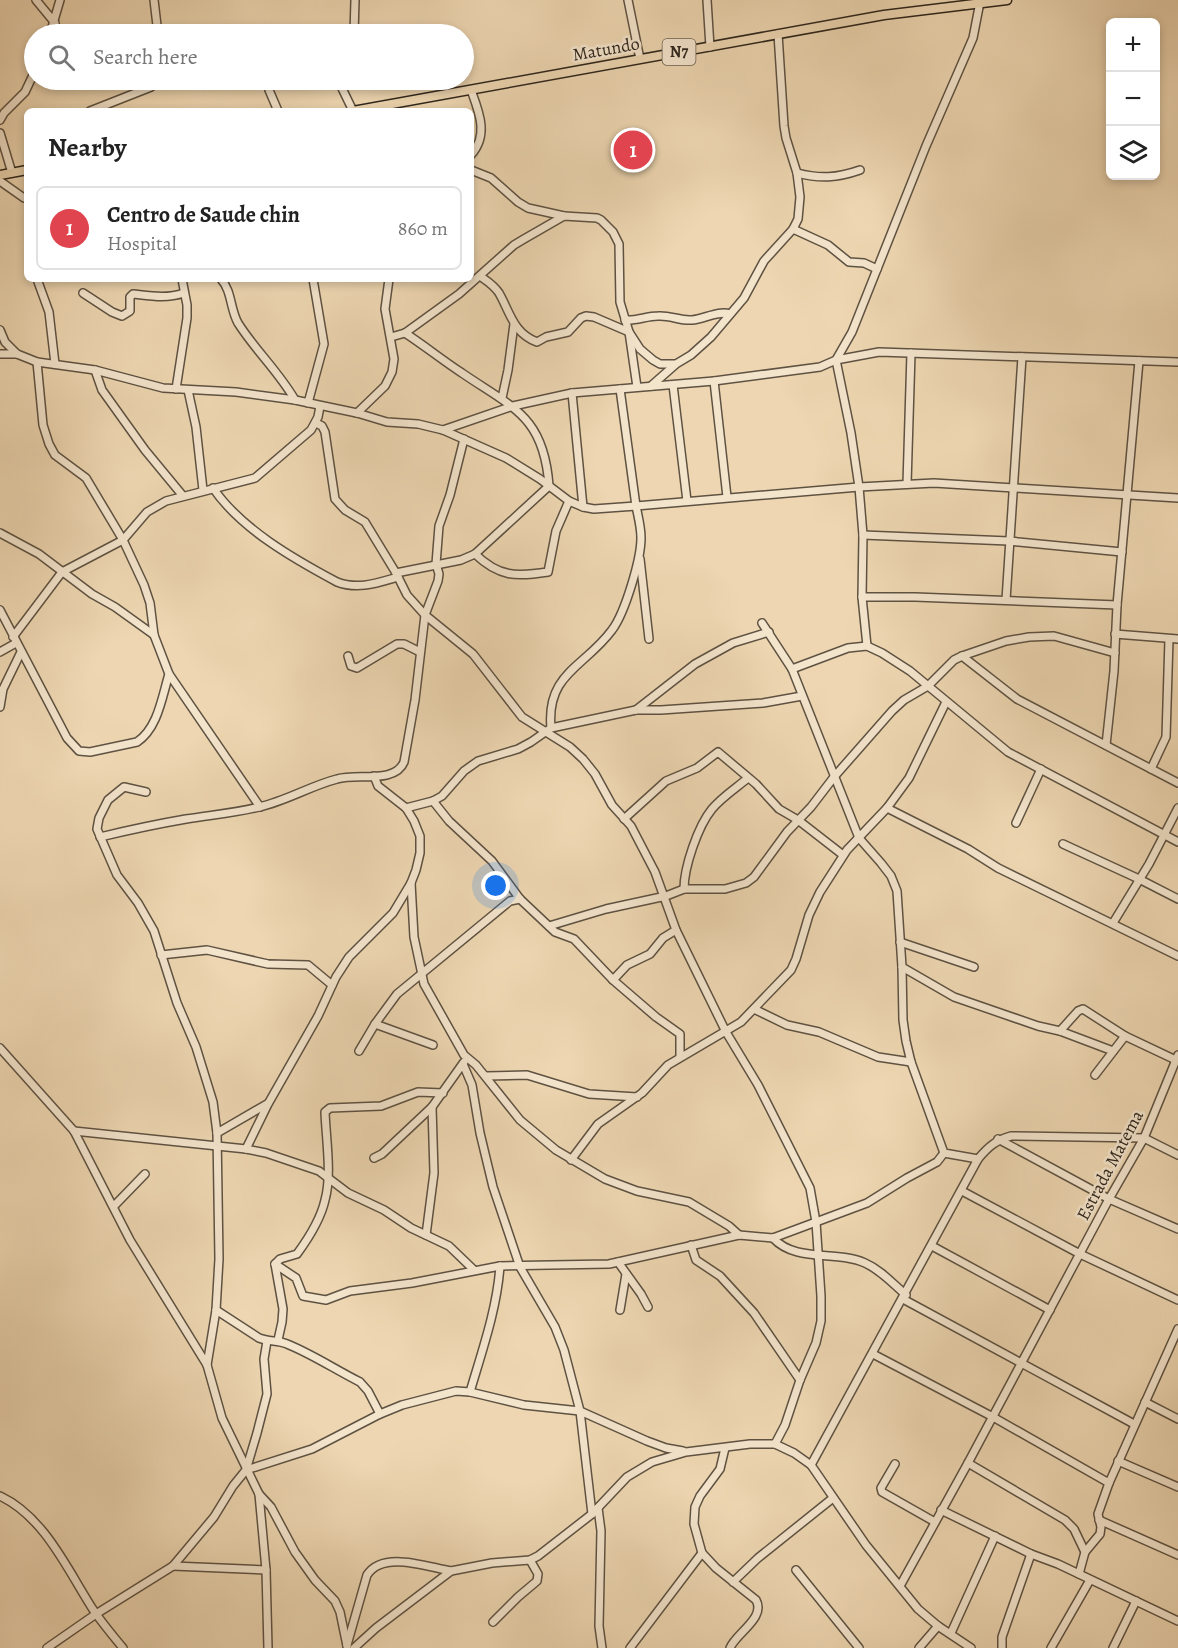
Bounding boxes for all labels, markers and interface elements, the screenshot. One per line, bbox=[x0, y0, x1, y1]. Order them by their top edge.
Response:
map controls bbox=[1106, 18, 1160, 180]
button: + bbox=[1106, 18, 1160, 72]
search box bbox=[24, 24, 474, 90]
street label: Matundo bbox=[571, 31, 641, 67]
road number: N7 bbox=[662, 39, 696, 65]
icon: search bbox=[45, 41, 78, 74]
text: Search here bbox=[93, 42, 198, 72]
button: − bbox=[1106, 72, 1160, 126]
button: layers bbox=[1106, 126, 1160, 180]
pin: 1 bbox=[614, 128, 652, 172]
text: Nearby bbox=[48, 130, 127, 165]
text: Centro de Saude chin bbox=[107, 200, 300, 230]
text: 1 bbox=[66, 215, 73, 242]
text: 860 m bbox=[398, 215, 448, 242]
text: Hospital bbox=[107, 230, 177, 257]
your location bbox=[481, 871, 510, 900]
street label: Estrada Matema bbox=[1071, 1105, 1149, 1224]

